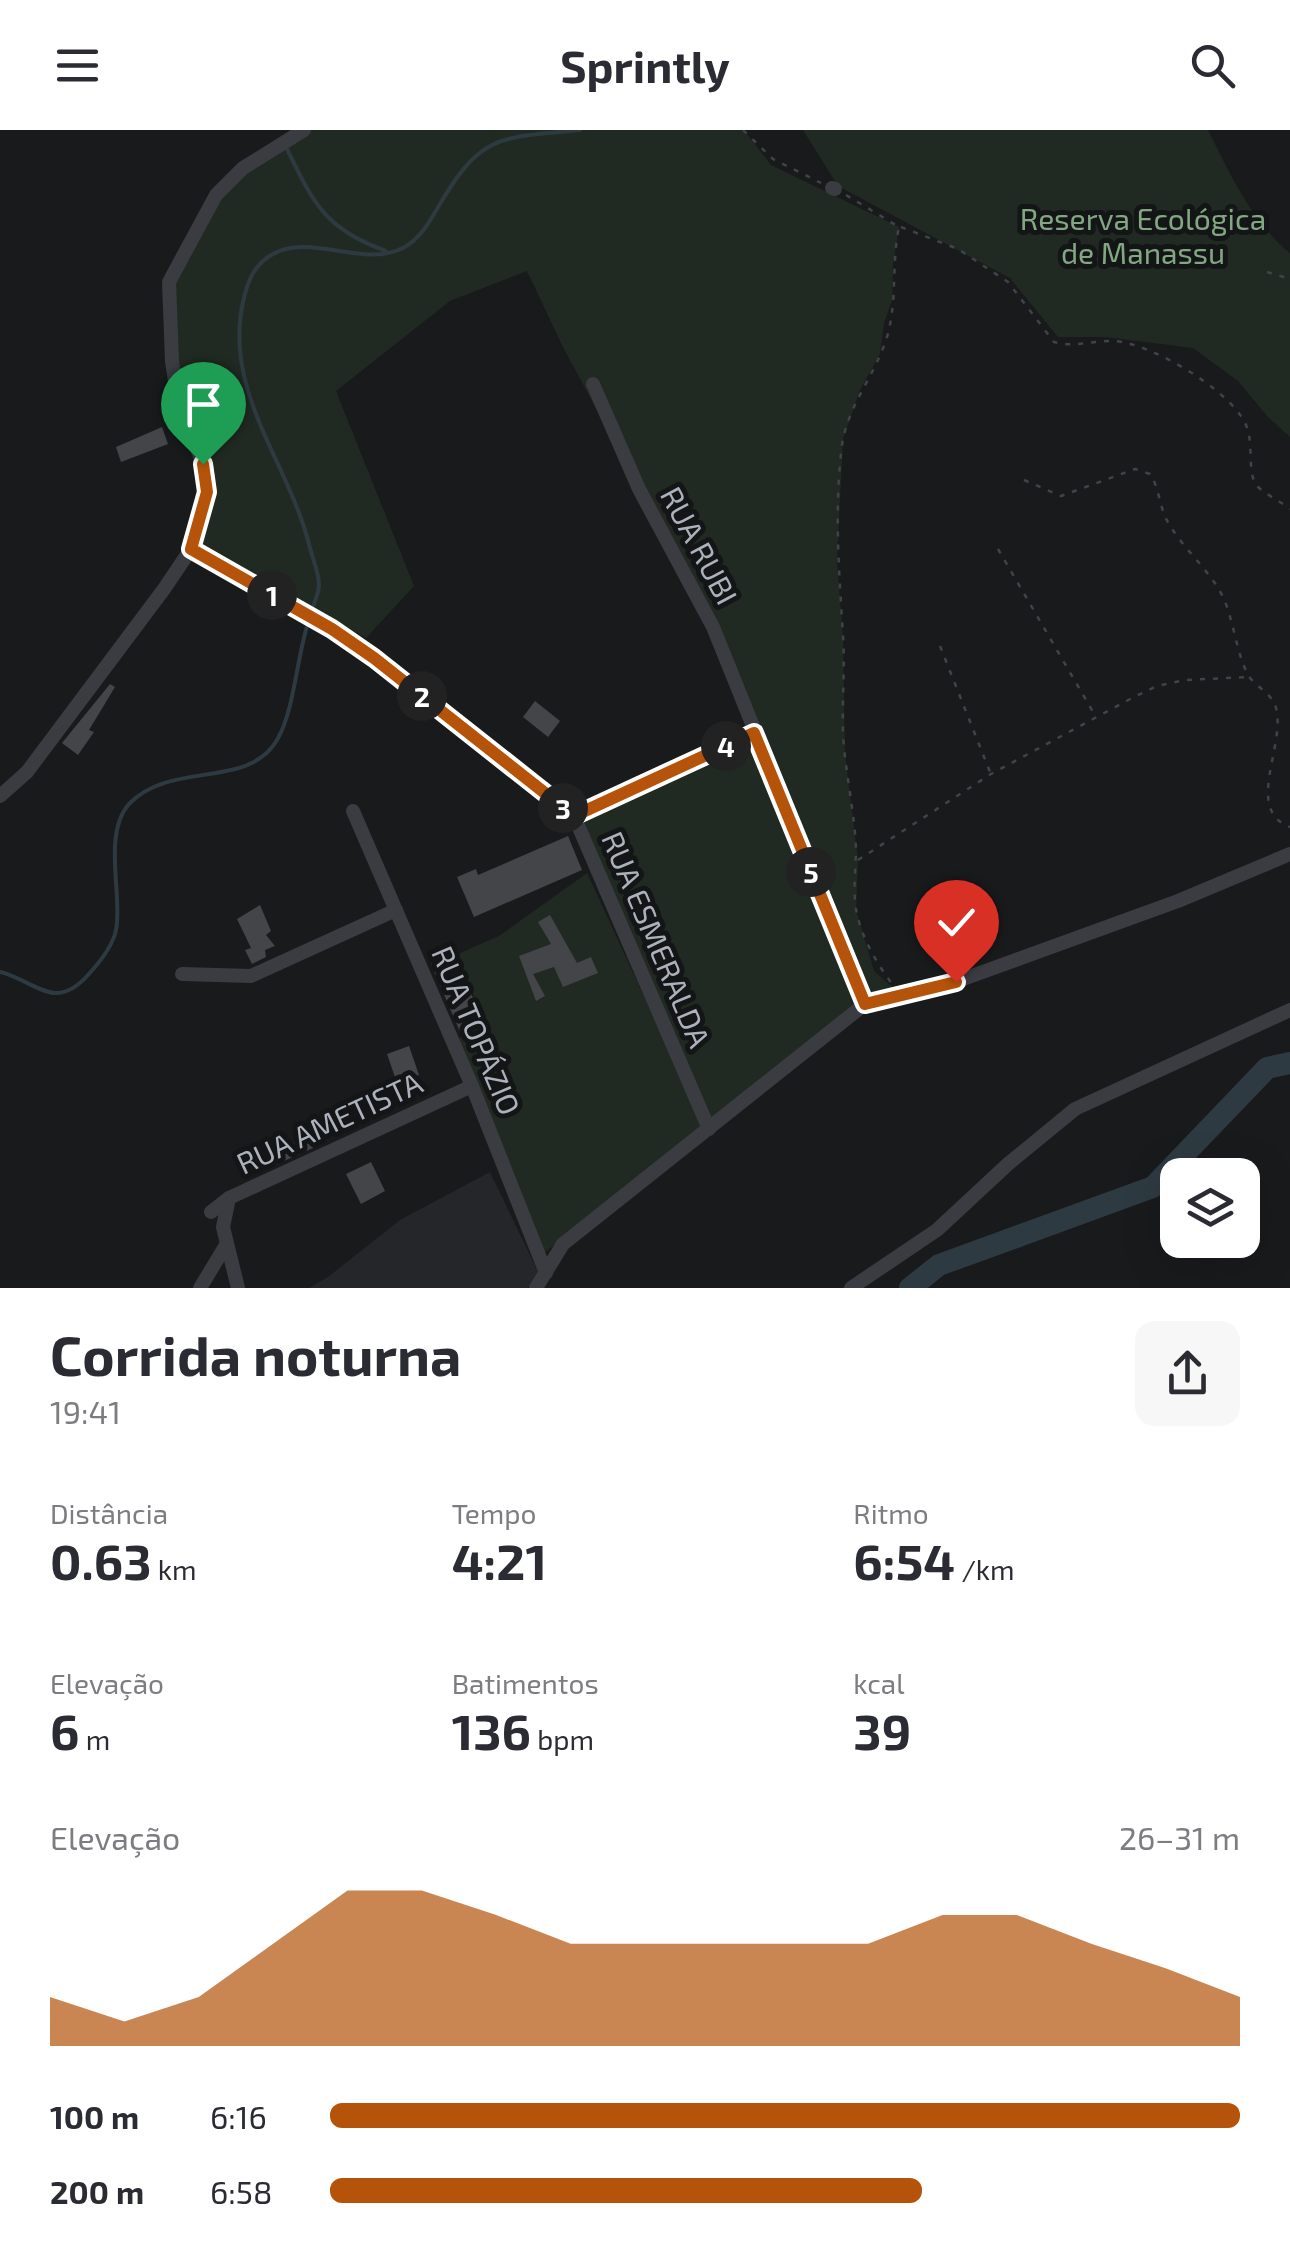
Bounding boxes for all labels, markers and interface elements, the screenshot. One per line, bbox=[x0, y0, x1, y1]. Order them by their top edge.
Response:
icon: menu bbox=[50, 38, 105, 93]
text: Sprintly bbox=[560, 38, 730, 92]
icon: search bbox=[1185, 38, 1240, 93]
park label: Reserva Ecológica de Manassu bbox=[1020, 200, 1266, 270]
pin bbox=[161, 362, 246, 465]
icon: arrive bbox=[176, 377, 231, 432]
street label: RUA RUBI bbox=[654, 480, 746, 610]
pin: 1 bbox=[247, 570, 297, 620]
text: 1 bbox=[266, 578, 278, 612]
pin: 2 bbox=[397, 671, 447, 721]
text: 2 bbox=[414, 679, 430, 713]
pin: 4 bbox=[701, 721, 751, 771]
text: 4 bbox=[717, 729, 735, 763]
pin: 3 bbox=[538, 783, 588, 833]
text: 3 bbox=[555, 791, 571, 825]
street label: RUA ESMERALDA bbox=[595, 826, 719, 1053]
pin: 5 bbox=[786, 847, 836, 897]
text: 5 bbox=[803, 855, 819, 889]
pin bbox=[914, 880, 999, 983]
icon: check bbox=[929, 895, 984, 950]
street label: RUA TOPÁZIO bbox=[425, 940, 529, 1120]
street label: RUA AMETISTA bbox=[231, 1063, 428, 1181]
map controls bbox=[1160, 1158, 1260, 1258]
button: layers bbox=[1160, 1158, 1260, 1258]
text: Corrida noturna bbox=[50, 1321, 461, 1387]
button: share bbox=[1135, 1321, 1240, 1426]
text: 19:41 bbox=[50, 1392, 121, 1430]
text: Distância bbox=[50, 1496, 168, 1530]
text: Tempo bbox=[452, 1496, 537, 1530]
text: Ritmo bbox=[853, 1496, 929, 1530]
text: 0.63 bbox=[50, 1530, 152, 1590]
text: 4:21 bbox=[452, 1530, 547, 1590]
text: 6:54 bbox=[853, 1530, 955, 1590]
text: km bbox=[152, 1552, 197, 1586]
text: /km bbox=[955, 1552, 1015, 1586]
text: Elevação bbox=[50, 1666, 164, 1700]
text: Batimentos bbox=[452, 1666, 599, 1700]
text: kcal bbox=[853, 1666, 905, 1700]
text: 6 bbox=[50, 1700, 80, 1760]
text: 136 bbox=[452, 1700, 531, 1760]
text: 39 bbox=[853, 1700, 911, 1760]
text: m bbox=[80, 1722, 110, 1756]
text: bpm bbox=[531, 1722, 594, 1756]
text: Elevação bbox=[50, 1818, 180, 1856]
text: 26–31 m bbox=[1119, 1818, 1240, 1856]
text: 100 m bbox=[50, 2097, 139, 2135]
text: 6:16 bbox=[210, 2097, 267, 2135]
text: 200 m bbox=[50, 2172, 144, 2210]
text: 6:58 bbox=[210, 2172, 272, 2210]

